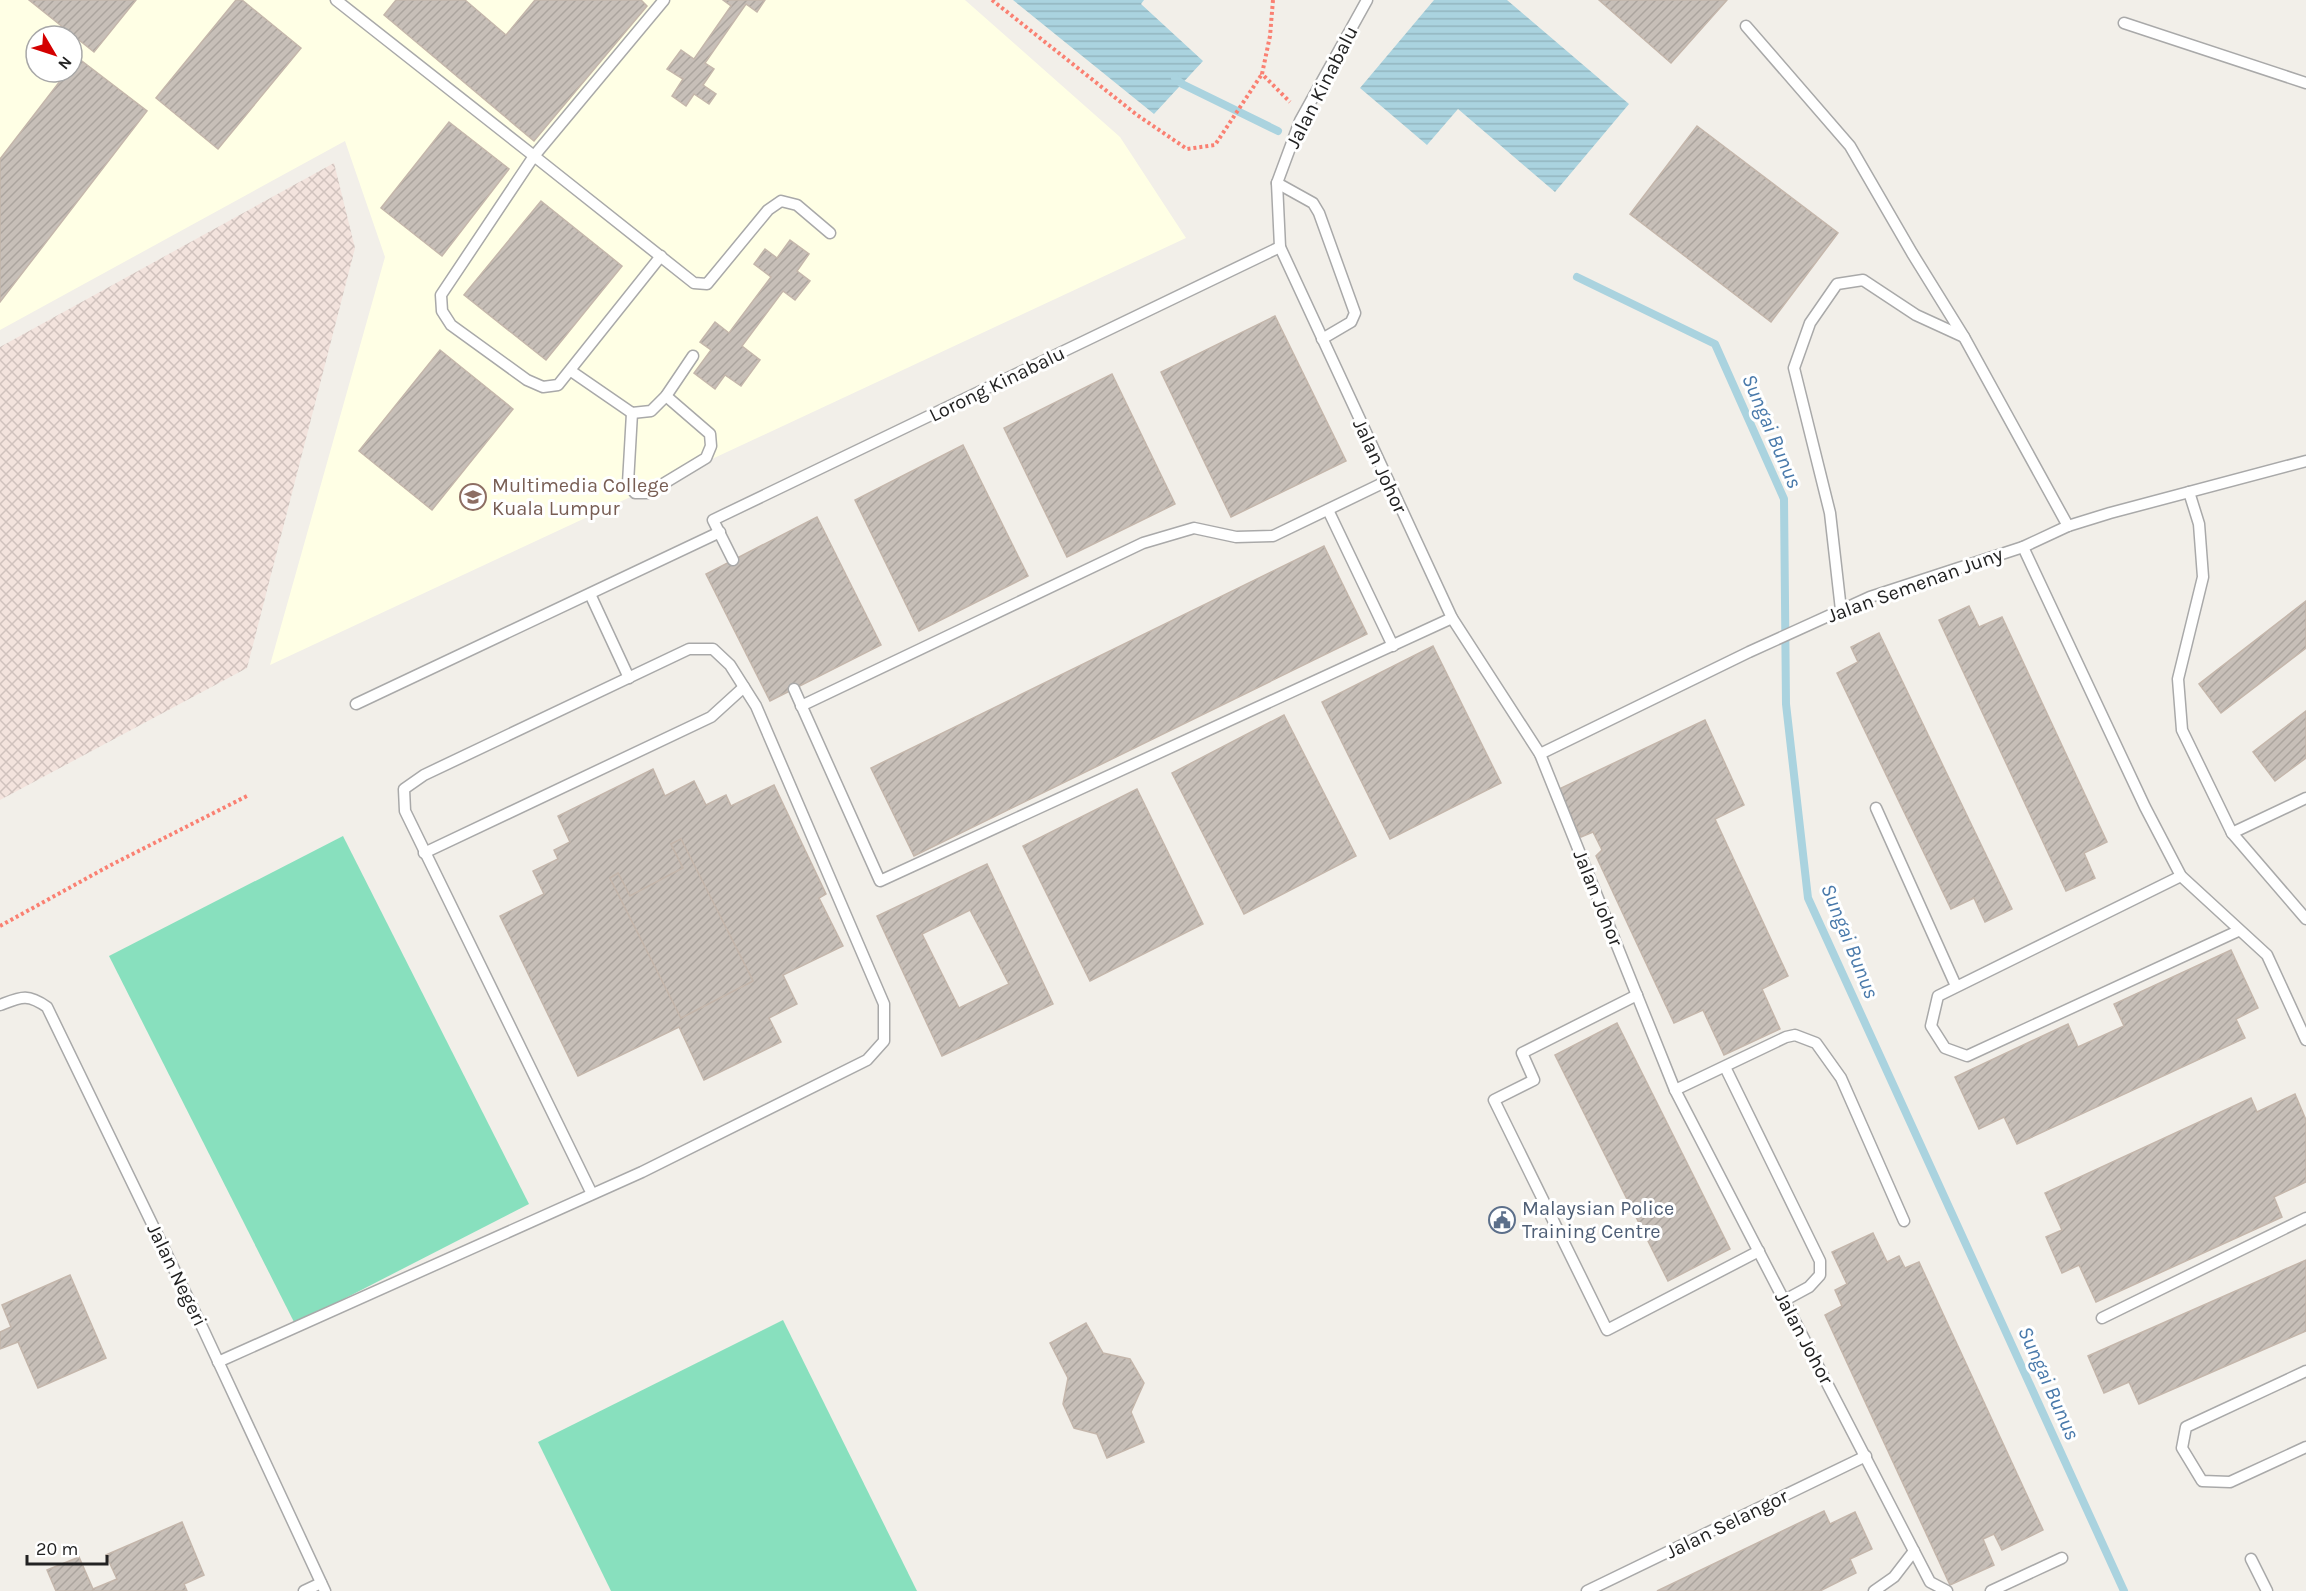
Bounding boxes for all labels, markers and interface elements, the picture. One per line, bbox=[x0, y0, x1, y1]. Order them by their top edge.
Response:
street label: Jalan Kinabalu bbox=[1281, 22, 1363, 152]
north arrow bbox=[24, 24, 84, 84]
text: N bbox=[54, 53, 76, 74]
street label: Lorong Kinabalu bbox=[925, 341, 1069, 427]
water label: Sungai Bunus bbox=[1737, 370, 1807, 492]
street label: Jalan Johor bbox=[1348, 415, 1412, 518]
place label: Multimedia College Kuala Lumpur bbox=[492, 474, 669, 520]
school or university icon: Multimedia College Kuala Lumpur bbox=[458, 482, 488, 512]
street label: Jalan Semenan Juny bbox=[1824, 543, 2006, 627]
street label: Jalan Johor bbox=[1568, 847, 1628, 950]
water label: Sungai Bunus bbox=[1816, 880, 1884, 1002]
place label: Malaysian Police Training Centre bbox=[1522, 1197, 1674, 1243]
public building icon: Malaysian Police Training Centre bbox=[1487, 1205, 1517, 1235]
street label: Jalan Negeri bbox=[142, 1220, 212, 1330]
street label: Jalan Johor bbox=[1770, 1288, 1838, 1389]
water label: Sungai Bunus bbox=[2013, 1323, 2085, 1444]
street label: Jalan Selangor bbox=[1662, 1484, 1793, 1563]
scale bar bbox=[27, 1528, 106, 1566]
text: 20 m bbox=[36, 1538, 78, 1560]

